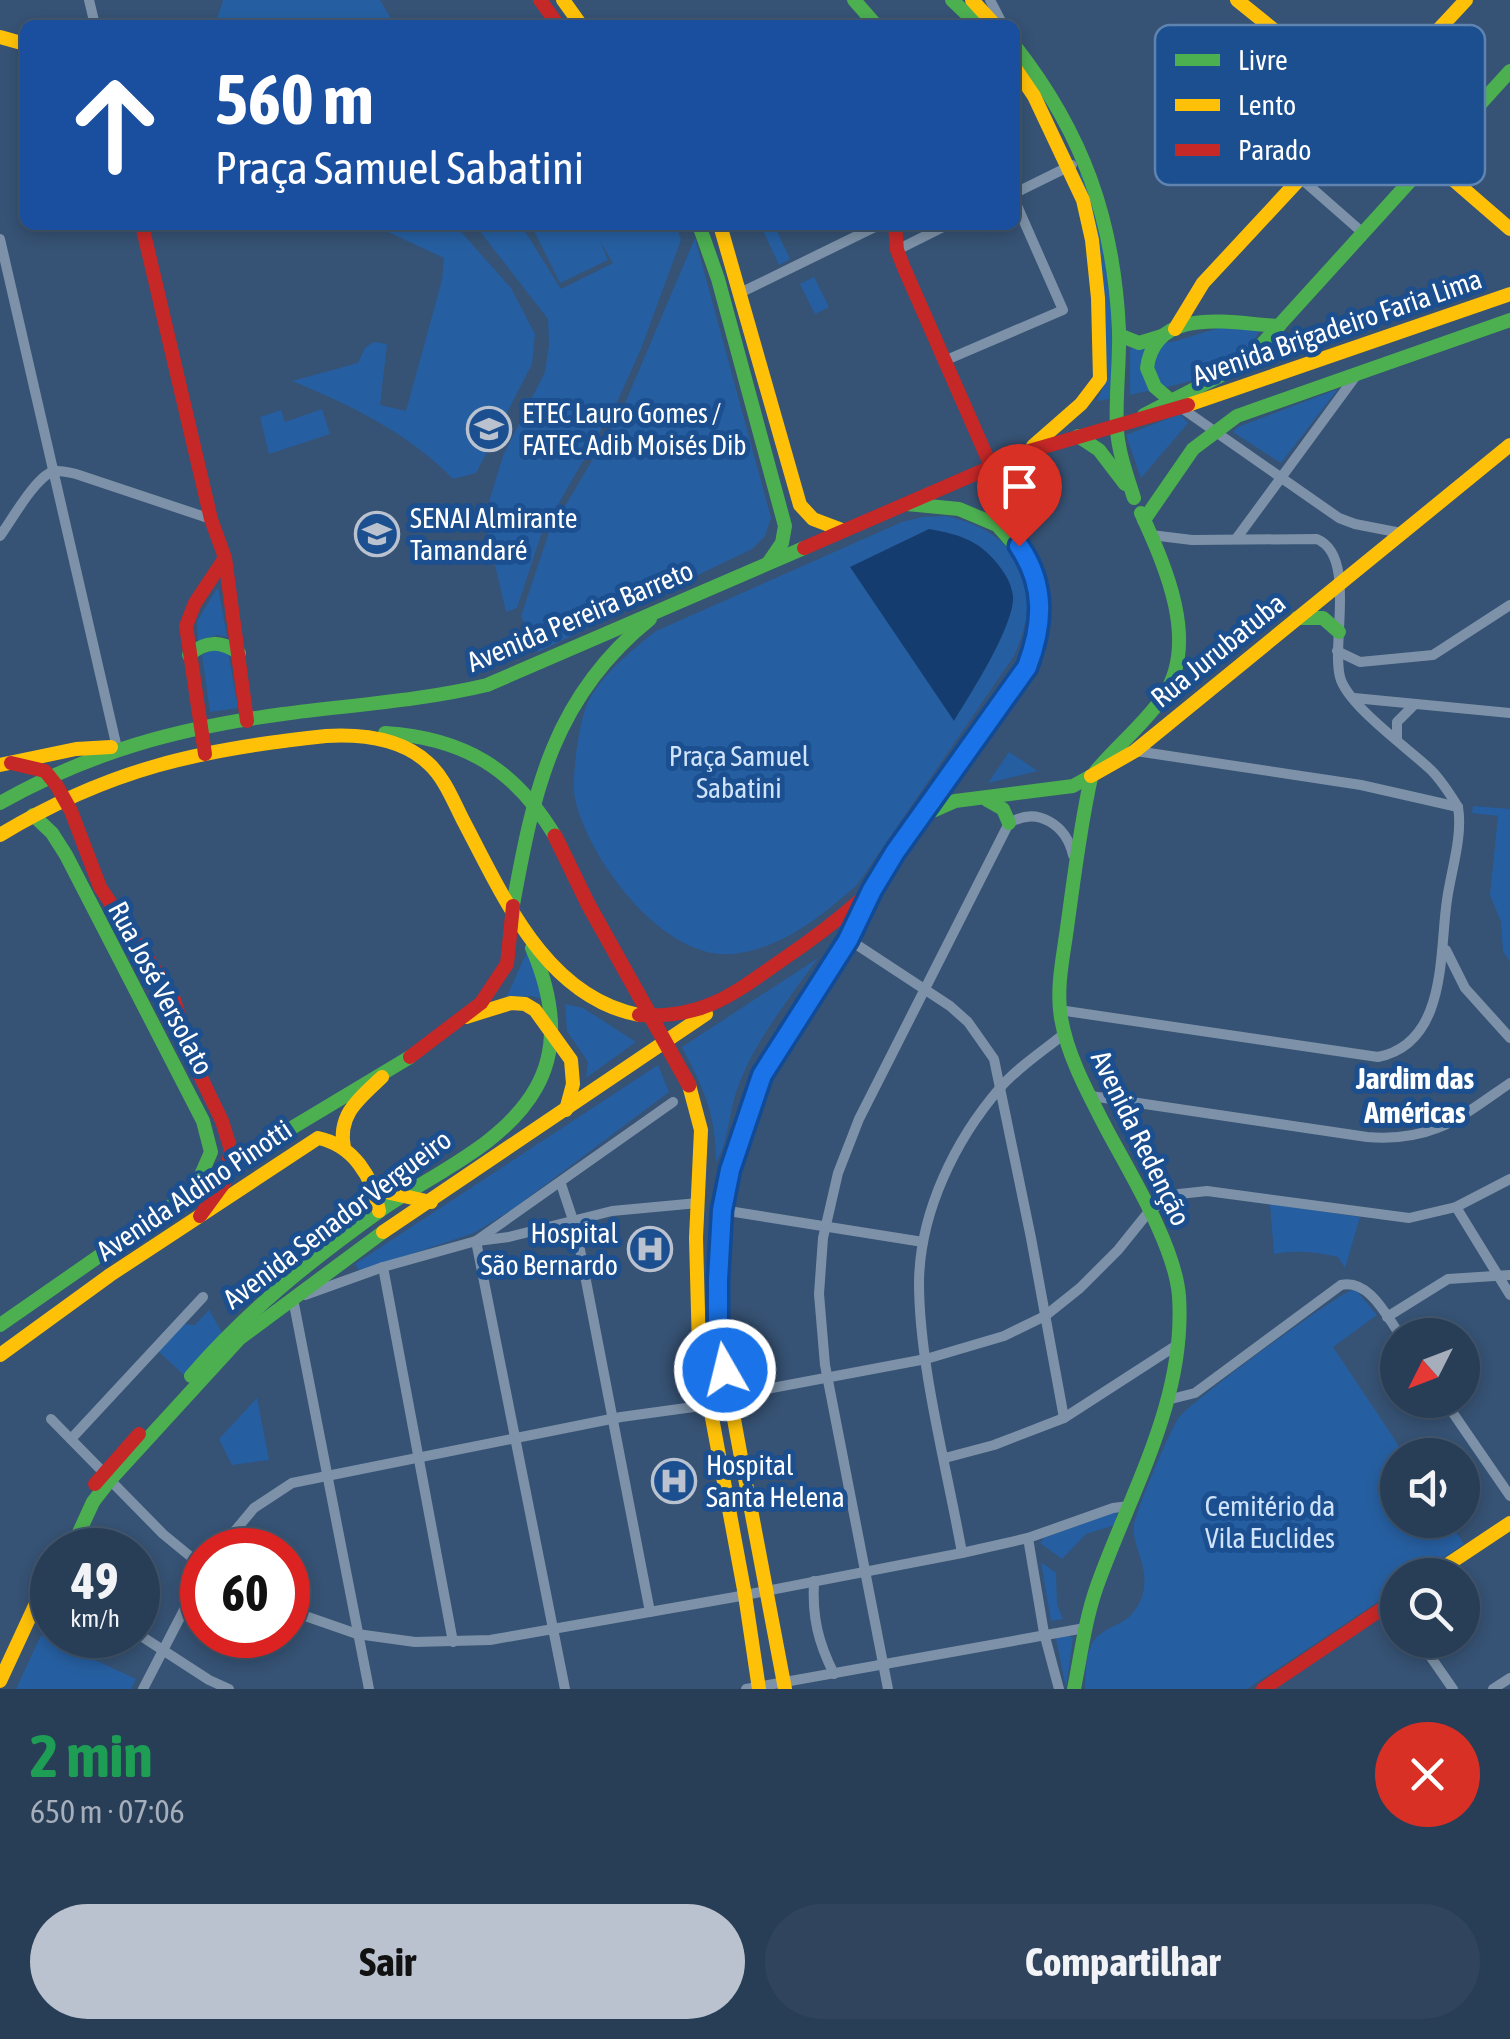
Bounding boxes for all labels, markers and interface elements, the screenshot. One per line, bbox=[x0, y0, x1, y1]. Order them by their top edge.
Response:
legend bbox=[1155, 25, 1485, 185]
text: Livre bbox=[1238, 44, 1288, 76]
text: 560 m bbox=[215, 59, 374, 139]
icon: ahead bbox=[50, 60, 180, 190]
text: Lento bbox=[1238, 89, 1296, 121]
text: Parado bbox=[1238, 134, 1311, 166]
text: Praça Samuel Sabatini bbox=[215, 142, 584, 194]
street label: Avenida Brigadeiro Faria Lima bbox=[1188, 262, 1486, 392]
place label: ETEC Lauro Gomes / FATEC Adib Moisés Dib bbox=[522, 397, 747, 461]
school or university icon: ETEC Lauro Gomes / FATEC Adib Moisés Dib bbox=[466, 406, 512, 452]
pin bbox=[977, 444, 1062, 547]
icon: arrive bbox=[992, 459, 1047, 514]
place label: SENAI Almirante Tamandaré bbox=[410, 502, 577, 566]
school or university icon: SENAI Almirante Tamandaré bbox=[354, 511, 400, 557]
street label: Avenida Pereira Barreto bbox=[462, 554, 698, 678]
street label: Rua Jurubatuba bbox=[1145, 586, 1291, 714]
park label: Praça Samuel Sabatini bbox=[669, 740, 810, 804]
street label: Rua José Versolato bbox=[102, 896, 220, 1080]
street label: Avenida Redenção bbox=[1085, 1045, 1197, 1231]
district label: Jardim das Américas bbox=[1355, 1061, 1474, 1129]
street label: Avenida Aldino Pinotti bbox=[91, 1113, 297, 1267]
street label: Avenida Senador Vergueiro bbox=[217, 1123, 457, 1315]
place label: Hospital São Bernardo bbox=[481, 1217, 619, 1281]
hospital icon: Hospital São Bernardo bbox=[627, 1226, 673, 1272]
position arrow bbox=[673, 1318, 777, 1422]
north arrow bbox=[1380, 1318, 1480, 1418]
map controls bbox=[1380, 1318, 1480, 1658]
button: sound bbox=[1380, 1438, 1480, 1538]
place label: Hospital Santa Helena bbox=[706, 1449, 845, 1513]
hospital icon: Hospital Santa Helena bbox=[651, 1458, 697, 1504]
park label: Cemitério da Vila Euclides bbox=[1205, 1490, 1335, 1554]
speed limit sign: 60 bbox=[180, 1528, 310, 1658]
text: 49 bbox=[71, 1552, 118, 1610]
button: search bbox=[1380, 1558, 1480, 1658]
text: km/h bbox=[70, 1604, 120, 1632]
text: 2 min bbox=[30, 1721, 153, 1790]
button: close bbox=[1375, 1722, 1480, 1827]
text: 650 m · 07:06 bbox=[30, 1793, 185, 1830]
button: Sair bbox=[30, 1904, 745, 2019]
button: Compartilhar bbox=[765, 1904, 1480, 2019]

